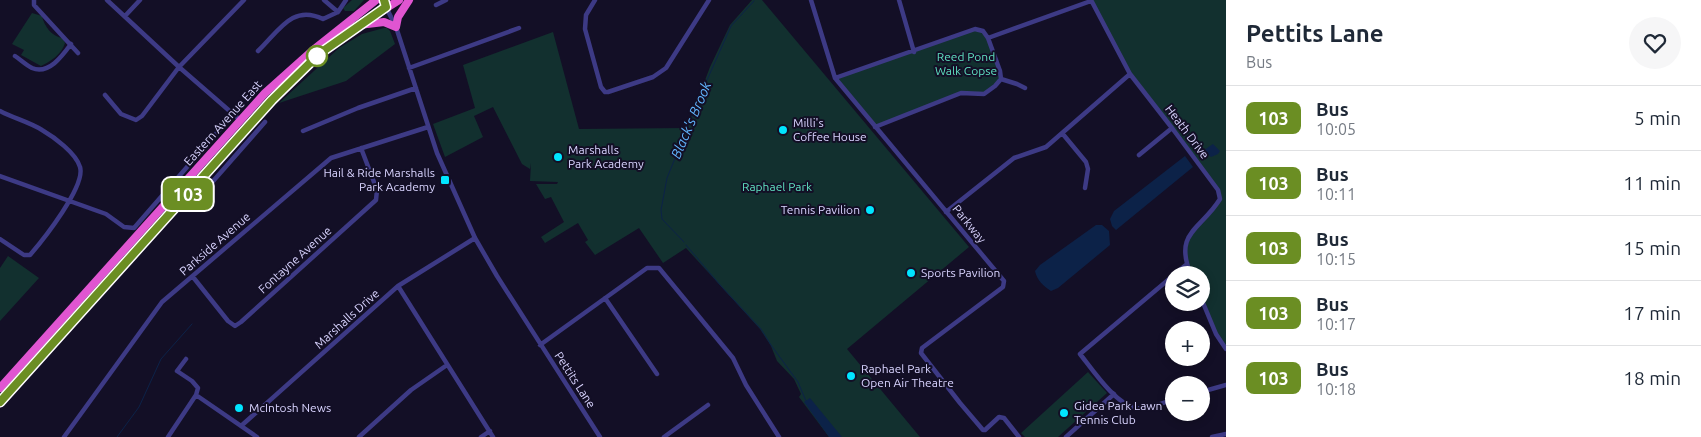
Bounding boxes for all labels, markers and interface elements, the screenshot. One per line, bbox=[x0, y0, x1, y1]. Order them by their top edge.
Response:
button: heart bbox=[1629, 17, 1681, 69]
text: Pettits Lane bbox=[1246, 20, 1384, 47]
unlabelled marker bbox=[306, 45, 328, 67]
park label: Reed Pond Walk Copse bbox=[935, 50, 997, 77]
text: Bus bbox=[1246, 53, 1272, 71]
street label: Eastern Avenue East bbox=[181, 77, 264, 168]
water label: Black's Brook bbox=[668, 78, 715, 161]
text: Bus bbox=[1316, 98, 1349, 120]
street label: Heath Drive bbox=[1163, 102, 1212, 161]
text: 5 min bbox=[1634, 107, 1681, 129]
text: 103 bbox=[1258, 108, 1289, 128]
place label: Milli's Coffee House bbox=[793, 116, 867, 143]
text: 10:05 bbox=[1316, 120, 1356, 138]
marker: Milli's Coffee House bbox=[777, 124, 789, 136]
place label: Marshalls Park Academy bbox=[568, 143, 644, 170]
marker: Marshalls Park Academy bbox=[552, 151, 564, 163]
text: Bus bbox=[1316, 163, 1349, 185]
place label: Hail & Ride Marshalls Park Academy bbox=[323, 166, 435, 193]
text: 11 min bbox=[1623, 172, 1681, 194]
text: 103 bbox=[1258, 173, 1289, 193]
marker: Hail & Ride Marshalls Park Academy bbox=[439, 174, 451, 186]
line badge: 103 bbox=[159, 178, 217, 210]
park label: Raphael Park bbox=[742, 180, 812, 193]
text: 103 bbox=[173, 184, 203, 204]
text: 10:11 bbox=[1316, 185, 1356, 203]
street label: Parkway bbox=[950, 202, 989, 245]
place label: Tennis Pavilion bbox=[781, 203, 860, 216]
marker: Tennis Pavilion bbox=[864, 204, 876, 216]
street label: Parkside Avenue bbox=[177, 210, 252, 278]
street label: Fontayne Avenue bbox=[256, 224, 334, 296]
text: Bus bbox=[1316, 228, 1349, 250]
text: 15 min bbox=[1623, 237, 1681, 259]
text: 103 bbox=[1258, 238, 1289, 258]
text: 10:15 bbox=[1316, 250, 1356, 268]
place label: Sports Pavilion bbox=[921, 266, 1000, 279]
map controls bbox=[1165, 266, 1210, 421]
button: layers bbox=[1165, 266, 1210, 311]
marker: Sports Pavilion bbox=[905, 267, 917, 279]
street label: Marshalls Drive bbox=[312, 286, 381, 351]
text: Bus bbox=[1316, 293, 1349, 315]
text: 17 min bbox=[1623, 302, 1681, 324]
text: 103 bbox=[1258, 303, 1289, 323]
text: 10:17 bbox=[1316, 315, 1356, 333]
button: + bbox=[1165, 321, 1210, 366]
street label: Pettits Lane bbox=[552, 349, 598, 410]
text: Bus bbox=[1316, 358, 1349, 380]
place label: Raphael Park Open Air Theatre bbox=[861, 362, 954, 389]
text: 18 min bbox=[1623, 367, 1681, 389]
text: 103 bbox=[1258, 368, 1289, 388]
marker: Raphael Park Open Air Theatre bbox=[845, 370, 857, 382]
button: − bbox=[1165, 376, 1210, 421]
text: 10:18 bbox=[1316, 380, 1356, 398]
place label: Gidea Park Lawn Tennis Club bbox=[1074, 399, 1162, 426]
place label: McIntosh News bbox=[249, 401, 331, 414]
marker: McIntosh News bbox=[233, 402, 245, 414]
marker: Gidea Park Lawn Tennis Club bbox=[1058, 407, 1070, 419]

